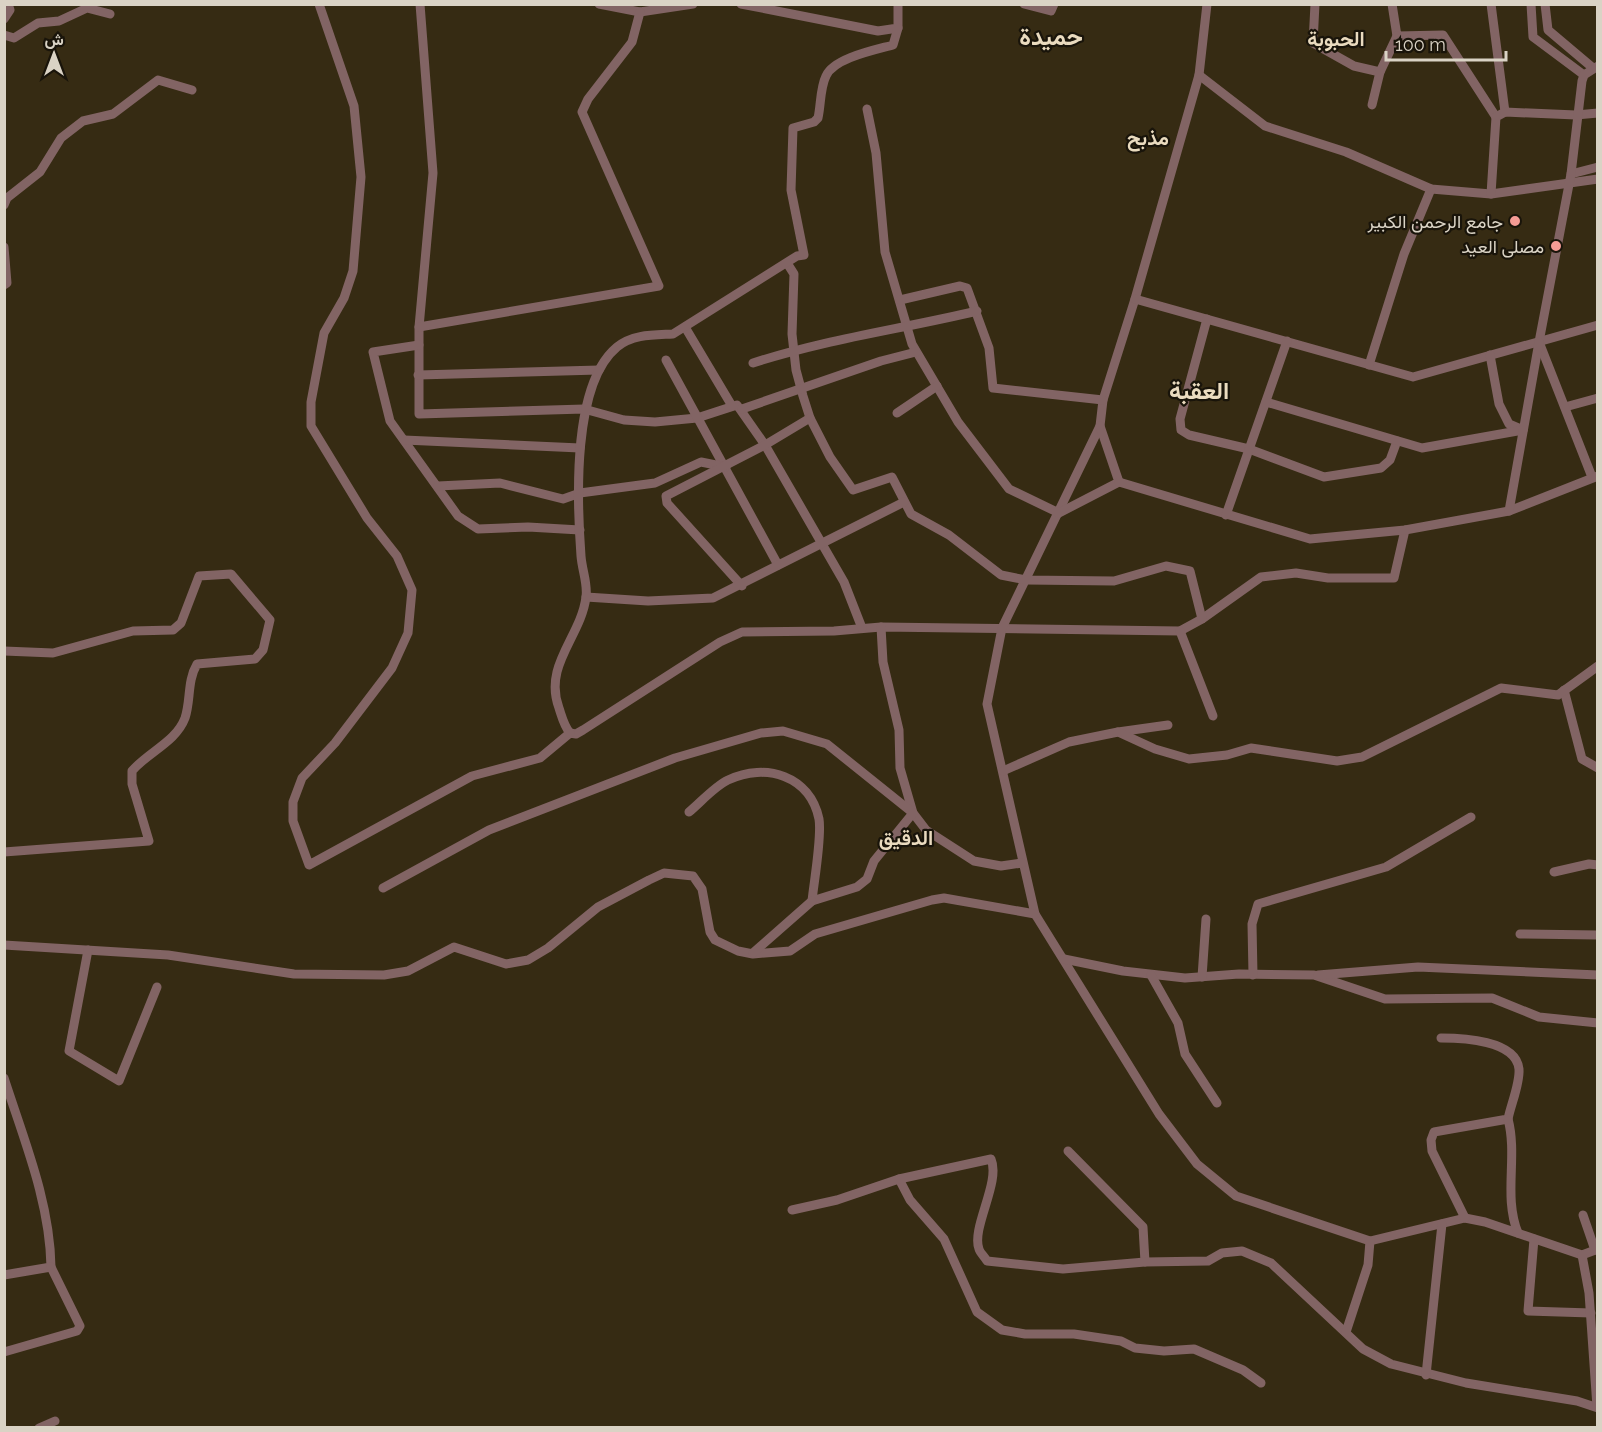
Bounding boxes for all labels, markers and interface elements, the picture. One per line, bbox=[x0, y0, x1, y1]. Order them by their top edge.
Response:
district label: حميدة bbox=[1019, 22, 1083, 51]
north arrow bbox=[24, 24, 84, 84]
scale bar bbox=[1386, 24, 1506, 62]
district label: الحبوبة bbox=[1307, 27, 1365, 52]
text: ش bbox=[44, 30, 64, 49]
text: 100 m bbox=[1395, 34, 1446, 55]
district label: مذبح bbox=[1127, 126, 1169, 152]
place label: جامع الرحمن الكبير bbox=[1366, 211, 1503, 234]
marker: جامع الرحمن الكبير bbox=[1508, 214, 1522, 228]
place label: مصلى العيد bbox=[1461, 236, 1544, 258]
marker: مصلى العيد bbox=[1549, 239, 1563, 253]
district label: العقبة bbox=[1169, 376, 1229, 405]
district label: الدقيق bbox=[879, 826, 933, 850]

